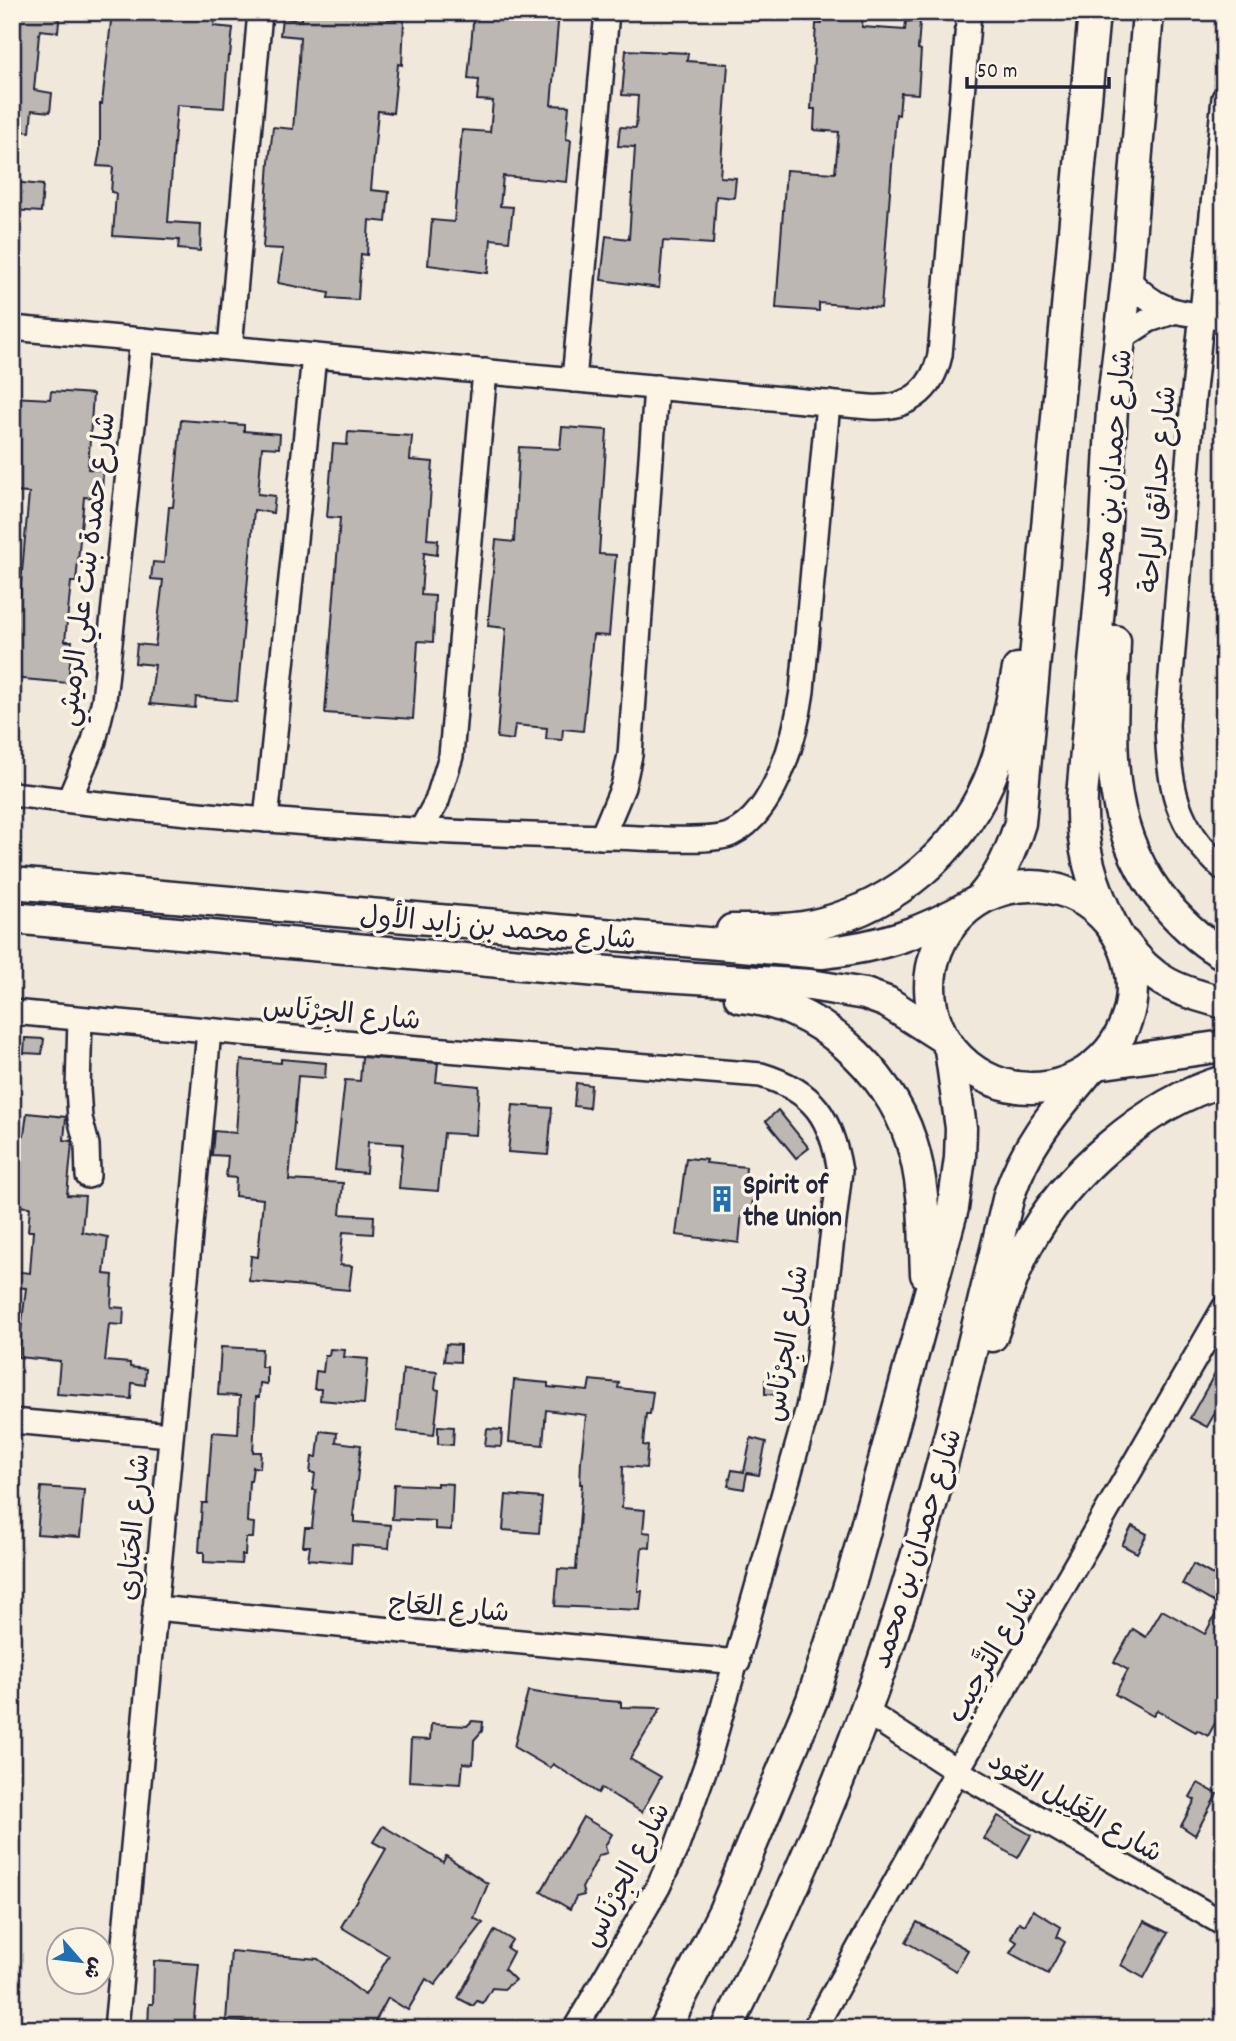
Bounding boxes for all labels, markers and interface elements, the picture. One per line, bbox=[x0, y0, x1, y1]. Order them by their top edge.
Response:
scale bar bbox=[967, 46, 1108, 90]
text: 50 m bbox=[977, 58, 1017, 88]
street label: شارع حمدان بن محمد bbox=[1084, 348, 1146, 599]
street label: شارع حدائق الراحة bbox=[1132, 384, 1190, 595]
street label: شارع حمدة بنت علي الرميثي bbox=[51, 410, 129, 729]
street label: شارع محمد بن زايد الأول bbox=[358, 896, 638, 963]
street label: شارع الجِرْنَاس bbox=[261, 990, 422, 1044]
place label: Spirit of the Union bbox=[743, 1168, 842, 1240]
building icon: Spirit of the Union bbox=[707, 1184, 737, 1214]
street label: شارع الجِرْنَاس bbox=[758, 1263, 822, 1425]
street label: شارع حمدان بن محمد bbox=[864, 1424, 975, 1675]
street label: شارع الحَبَارى bbox=[111, 1452, 163, 1603]
street label: شارع التَّرحِيب bbox=[937, 1578, 1051, 1732]
street label: شارع العَاج bbox=[386, 1586, 511, 1636]
street label: شارع الغَلِيل العُود bbox=[979, 1743, 1169, 1876]
street label: شارع الجِرْنَاس bbox=[576, 1797, 683, 1956]
north arrow bbox=[46, 1926, 116, 1996]
text: ش bbox=[75, 1952, 109, 1983]

